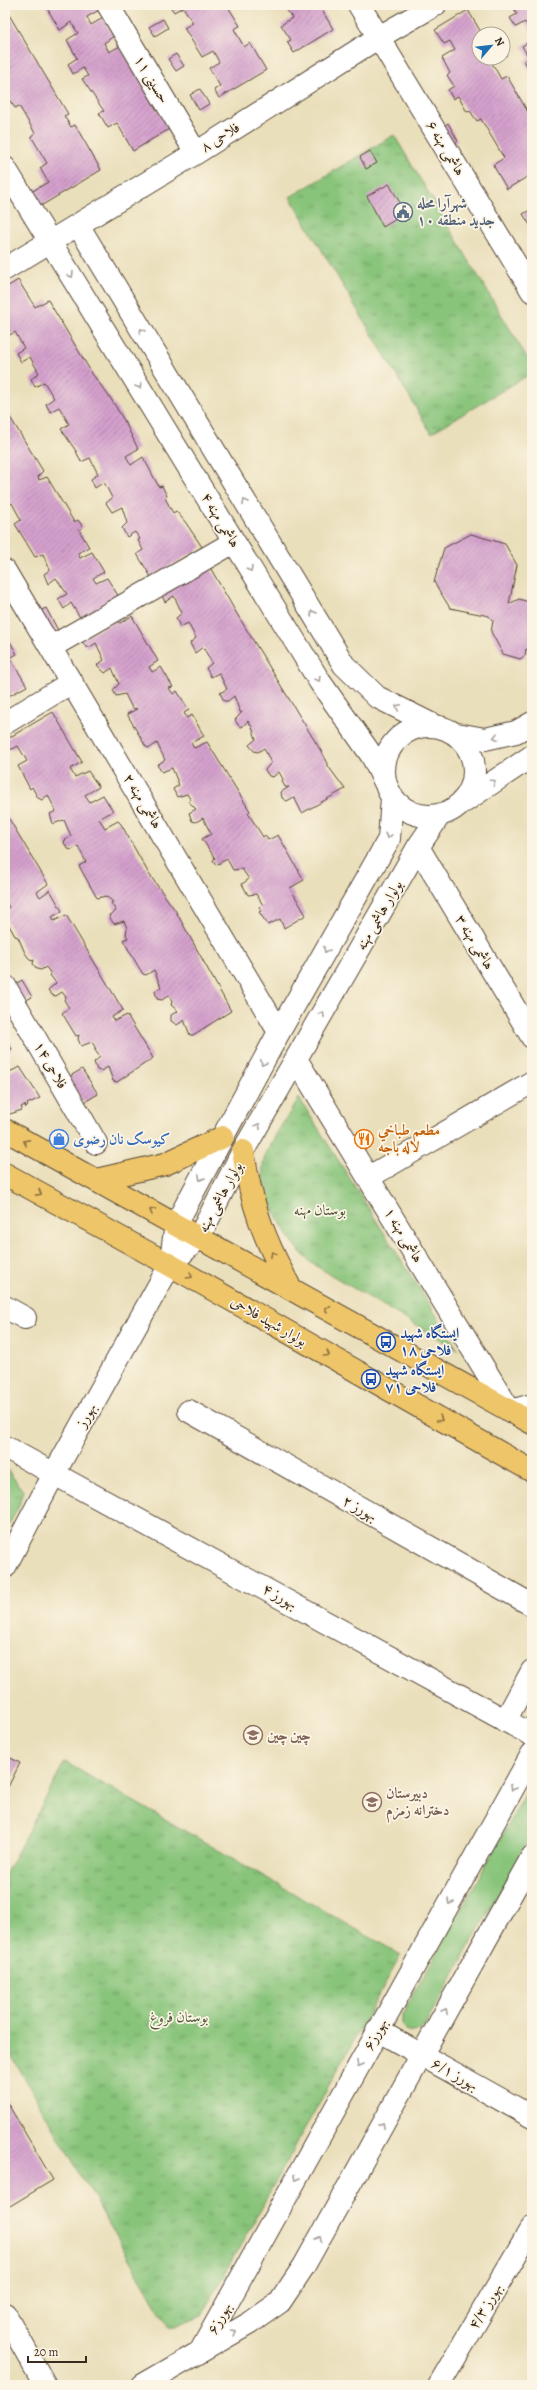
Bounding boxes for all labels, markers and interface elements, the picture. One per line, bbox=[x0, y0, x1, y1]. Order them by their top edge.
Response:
north arrow bbox=[471, 26, 511, 66]
text: N bbox=[491, 34, 508, 49]
street label: حسینی ۱۱ bbox=[129, 51, 174, 108]
street label: فلاحی ۸ bbox=[197, 117, 243, 157]
street label: هاشمی مهنه ۶ bbox=[421, 117, 470, 180]
place label: شهرآرا محله جدید منطقه ۱۰ bbox=[417, 193, 495, 230]
public building icon: شهرآرا محله جدید منطقه ۱۰ bbox=[392, 201, 414, 223]
one-way arrow bbox=[66, 271, 73, 278]
one-way arrow bbox=[139, 328, 147, 335]
one-way arrow bbox=[134, 382, 141, 389]
street label: هاشمی مهنه ۴ bbox=[196, 489, 245, 552]
one-way arrow bbox=[243, 499, 250, 506]
one-way arrow bbox=[246, 564, 253, 571]
one-way arrow bbox=[310, 610, 317, 617]
one-way arrow bbox=[314, 675, 321, 682]
one-way arrow bbox=[395, 704, 402, 712]
one-way arrow bbox=[493, 732, 500, 741]
street label: هاشمی مهنه ۲ bbox=[118, 770, 167, 833]
one-way arrow bbox=[489, 779, 496, 787]
one-way arrow bbox=[384, 833, 392, 839]
street label: بولوار هاشمی مهنه bbox=[351, 876, 408, 954]
street label: هاشمی مهنه ۳ bbox=[450, 911, 499, 974]
one-way arrow bbox=[323, 945, 331, 953]
one-way arrow bbox=[318, 1011, 325, 1018]
street label: فلاحی ۱۴ bbox=[29, 1038, 73, 1092]
one-way arrow bbox=[260, 1059, 267, 1066]
place label: مطعم طباخي لاله باجه bbox=[377, 1120, 440, 1157]
one-way arrow bbox=[253, 1123, 260, 1130]
shop icon: کیوسک نان رضوی bbox=[48, 1128, 70, 1150]
restaurant icon: مطعم طباخي لاله باجه bbox=[353, 1128, 375, 1150]
place label: کیوسک نان رضوی bbox=[73, 1129, 171, 1149]
one-way arrow bbox=[23, 1139, 30, 1146]
street label: بولوار هاشمی مهنه bbox=[193, 1158, 248, 1236]
one-way arrow bbox=[198, 1173, 206, 1181]
one-way arrow bbox=[35, 1188, 42, 1196]
park label: بوستان مهنه bbox=[294, 1200, 346, 1220]
street label: هاشمی مهنه ۱ bbox=[379, 1204, 428, 1267]
one-way arrow bbox=[149, 1208, 157, 1216]
one-way arrow bbox=[270, 1251, 277, 1259]
one-way arrow bbox=[186, 1271, 193, 1278]
street label: بولوار شهید فلاحی bbox=[227, 1291, 311, 1351]
one-way arrow bbox=[324, 1306, 331, 1313]
place label: ایستگاه شهید فلاحی ۱۸ bbox=[400, 1323, 459, 1360]
bus stop icon: ایستگاه شهید فلاحی ۱۸ bbox=[375, 1331, 397, 1353]
one-way arrow bbox=[323, 1350, 330, 1357]
place label: ایستگاه شهید فلاحی ۷۱ bbox=[385, 1360, 444, 1397]
bus stop icon: ایستگاه شهید فلاحی ۷۱ bbox=[360, 1368, 382, 1390]
street label: بهورز bbox=[70, 1399, 101, 1433]
one-way arrow bbox=[436, 1414, 443, 1421]
street label: بهورز ۲ bbox=[339, 1490, 381, 1526]
street label: بهورز ۴ bbox=[259, 1578, 301, 1614]
school or university icon: چین چین bbox=[242, 1724, 264, 1746]
place label: چین چین bbox=[267, 1725, 311, 1746]
place label: دبیرستان دخترانه زمزم bbox=[386, 1783, 450, 1823]
one-way arrow bbox=[510, 1784, 518, 1791]
school or university icon: دبیرستان دخترانه زمزم bbox=[361, 1791, 383, 1813]
one-way arrow bbox=[447, 1898, 455, 1905]
park label: بوستان فروغ bbox=[150, 2007, 209, 2030]
one-way arrow bbox=[441, 2008, 448, 2015]
street label: بهورز۶ bbox=[358, 2014, 392, 2054]
street label: بهورز ۶/۱ bbox=[428, 2053, 482, 2095]
one-way arrow bbox=[356, 2060, 364, 2067]
one-way arrow bbox=[378, 2122, 385, 2129]
one-way arrow bbox=[294, 2174, 301, 2181]
one-way arrow bbox=[315, 2236, 322, 2243]
street label: بهورز ۴/۳ bbox=[463, 2279, 507, 2333]
street label: بهورز۶ bbox=[202, 2298, 236, 2338]
one-way arrow bbox=[230, 2330, 237, 2337]
scale bar bbox=[28, 2338, 86, 2364]
text: 20 m bbox=[34, 2344, 58, 2360]

